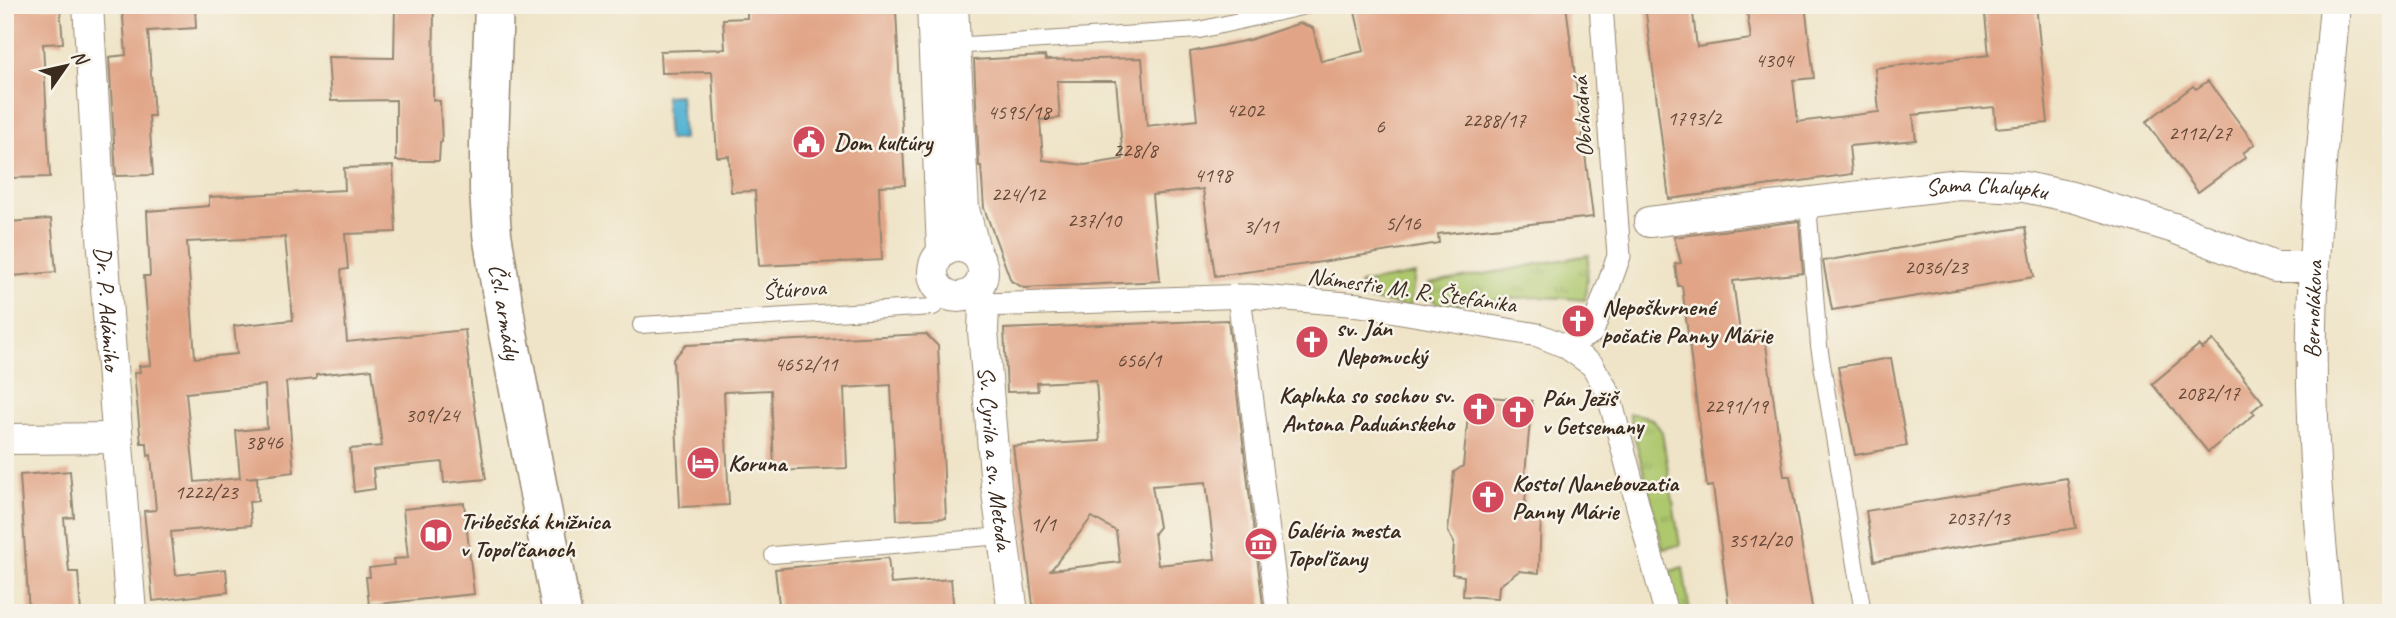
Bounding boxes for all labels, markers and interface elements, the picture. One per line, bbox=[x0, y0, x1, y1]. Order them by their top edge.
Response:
north arrow bbox=[32, 32, 102, 102]
text: N bbox=[66, 45, 94, 71]
house number: 4304 bbox=[1755, 47, 1795, 73]
street label: Obchodná bbox=[1564, 73, 1600, 158]
house number: 4202 bbox=[1226, 97, 1265, 123]
house number: 4595/18 bbox=[987, 99, 1053, 125]
house number: 1793/2 bbox=[1667, 105, 1723, 131]
house number: 2288/17 bbox=[1462, 107, 1527, 133]
house number: 6 bbox=[1375, 113, 1385, 139]
house number: 2112/27 bbox=[2168, 120, 2233, 146]
public building icon: Dom kultúry bbox=[790, 123, 828, 161]
place label: Dom kultúry bbox=[834, 127, 934, 157]
house number: 228/8 bbox=[1113, 137, 1160, 163]
house number: 4198 bbox=[1194, 162, 1234, 188]
street label: Sama Chalupku bbox=[1924, 169, 2053, 207]
house number: 224/12 bbox=[991, 181, 1047, 207]
house number: 237/10 bbox=[1067, 207, 1123, 233]
house number: 5/16 bbox=[1385, 210, 1421, 236]
house number: 3/11 bbox=[1243, 213, 1280, 239]
street label: Dr. P. Adámiho bbox=[88, 245, 127, 374]
house number: 2036/23 bbox=[1904, 254, 1969, 280]
street label: Bernolákova bbox=[2297, 259, 2329, 359]
street label: Námestie M. R. Štefánika bbox=[1306, 261, 1520, 320]
street label: Čsl. armády bbox=[482, 262, 528, 364]
street label: Štúrova bbox=[761, 272, 828, 306]
place label: Nepoškvrnené počatie Panny Márie bbox=[1602, 292, 1774, 350]
church icon: Nepoškvrnené počatie Panny Márie bbox=[1559, 302, 1597, 340]
place label: sv. Ján Nepomucký bbox=[1336, 313, 1430, 371]
church icon: sv. Ján Nepomucký bbox=[1293, 323, 1331, 361]
house number: 656/1 bbox=[1117, 347, 1163, 373]
house number: 4652/11 bbox=[774, 351, 839, 377]
street label: Sv. Cyrila a sv. Metoda bbox=[971, 365, 1020, 554]
place label: Kaplnka so sochou sv. Antona Paduánskeho bbox=[1279, 380, 1456, 438]
house number: 2082/17 bbox=[2176, 380, 2241, 406]
place label: Pán Ježiš v Getsemany bbox=[1542, 383, 1646, 441]
church icon: Kaplnka so sochou sv. Antona Paduánskeho bbox=[1460, 390, 1498, 428]
church icon: Pán Ježiš v Getsemany bbox=[1499, 393, 1537, 431]
house number: 2291/19 bbox=[1704, 393, 1769, 419]
house number: 309/24 bbox=[405, 402, 462, 428]
house number: 3846 bbox=[245, 429, 283, 455]
hotel icon: Koruna bbox=[684, 444, 722, 482]
place label: Koruna bbox=[728, 448, 788, 478]
place label: Kostol Nanebovzatia Panny Márie bbox=[1512, 468, 1680, 526]
church icon: Kostol Nanebovzatia Panny Márie bbox=[1469, 478, 1507, 516]
house number: 1222/23 bbox=[174, 479, 239, 505]
house number: 2037/13 bbox=[1946, 505, 2011, 531]
place label: Tribečská knižnica v Topoľčanoch bbox=[460, 506, 612, 564]
house number: 1/1 bbox=[1030, 511, 1057, 537]
place label: Galéria mesta Topoľčany bbox=[1286, 515, 1402, 573]
library icon: Tribečská knižnica v Topoľčanoch bbox=[417, 516, 455, 554]
museum icon: Galéria mesta Topoľčany bbox=[1242, 525, 1280, 563]
house number: 3512/20 bbox=[1728, 527, 1793, 553]

